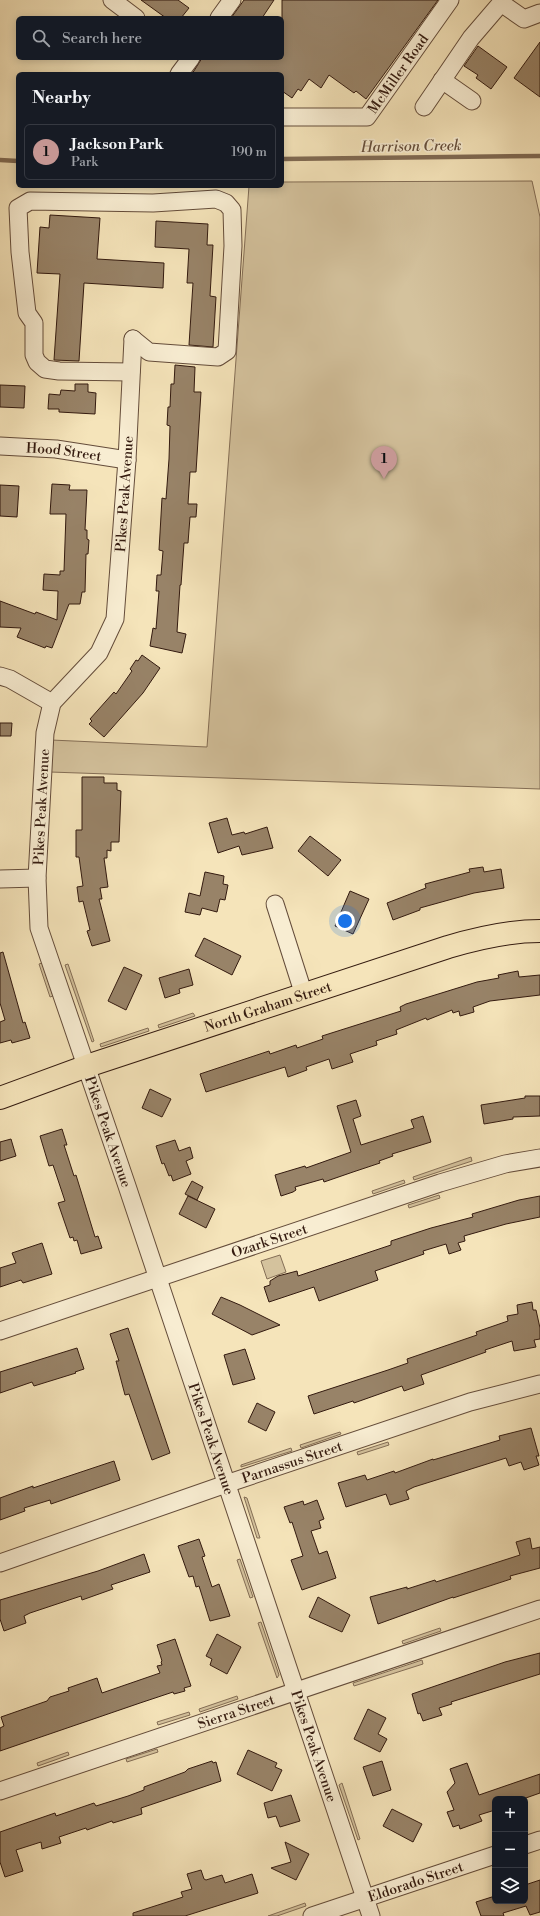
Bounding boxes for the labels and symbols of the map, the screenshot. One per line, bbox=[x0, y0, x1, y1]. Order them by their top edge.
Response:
street label: McMiller Road bbox=[364, 31, 433, 118]
water label: Harrison Creek bbox=[359, 136, 462, 157]
street label: Pikes Peak Avenue bbox=[112, 435, 138, 553]
street label: Hood Street bbox=[25, 439, 103, 466]
pin: 1 bbox=[371, 446, 397, 479]
street label: Pikes Peak Avenue bbox=[30, 748, 54, 866]
your location bbox=[335, 911, 355, 931]
street label: North Graham Street bbox=[202, 978, 334, 1037]
street label: Pikes Peak Avenue bbox=[80, 1074, 135, 1190]
street label: Ozark Street bbox=[229, 1220, 310, 1263]
street label: Pikes Peak Avenue bbox=[184, 1381, 238, 1497]
street label: Parnassus Street bbox=[240, 1438, 345, 1488]
street label: Pikes Peak Avenue bbox=[286, 1688, 340, 1805]
street label: Sierra Street bbox=[195, 1691, 277, 1734]
street label: Eldorado Street bbox=[366, 1858, 466, 1907]

